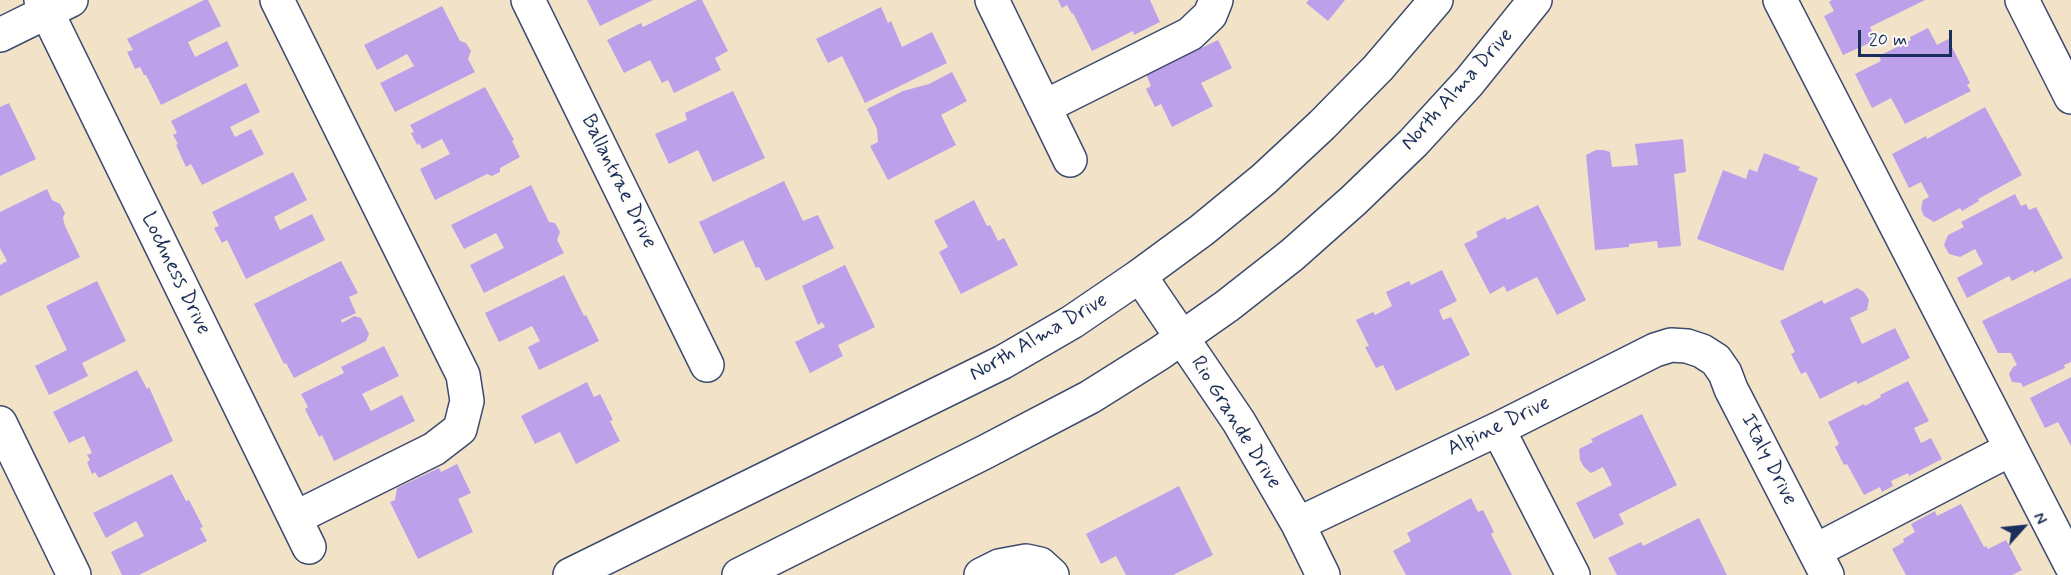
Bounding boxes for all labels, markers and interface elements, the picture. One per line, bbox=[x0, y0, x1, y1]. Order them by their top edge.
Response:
scale bar bbox=[1861, 18, 1956, 56]
street label: North Alma Drive bbox=[1397, 24, 1519, 156]
text: 20 m bbox=[1869, 28, 1907, 52]
street label: Ballantrae Drive bbox=[575, 111, 661, 253]
street label: Lochness Drive bbox=[135, 209, 215, 339]
street label: North Alma Drive bbox=[965, 288, 1113, 388]
street label: Rio Grande Drive bbox=[1184, 352, 1286, 494]
street label: Alpine Drive bbox=[1443, 391, 1555, 463]
street label: Italy Drive bbox=[1734, 410, 1802, 510]
north arrow bbox=[1993, 497, 2053, 557]
text: N bbox=[2028, 509, 2051, 528]

